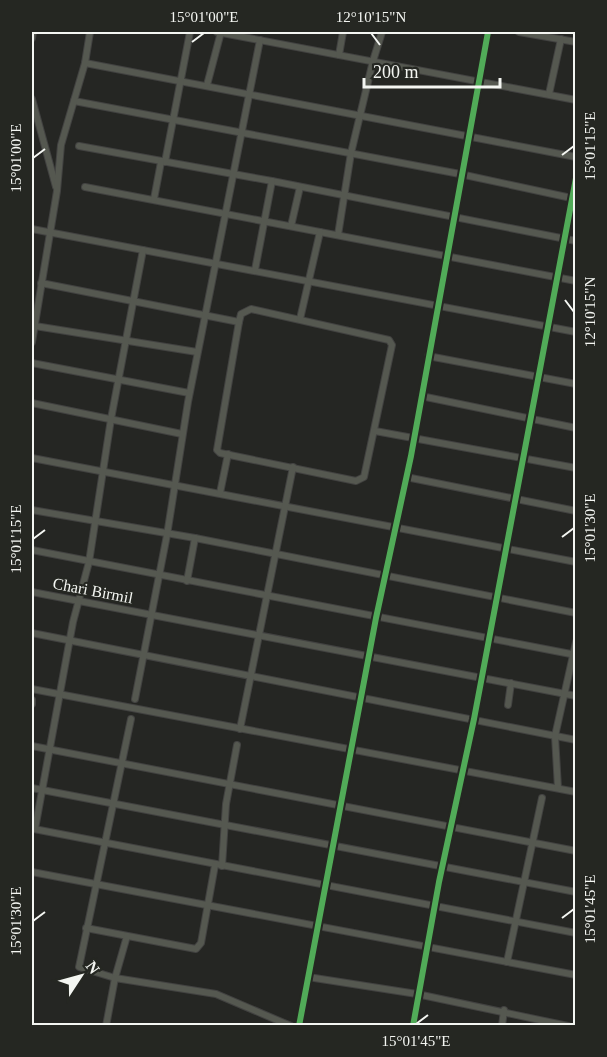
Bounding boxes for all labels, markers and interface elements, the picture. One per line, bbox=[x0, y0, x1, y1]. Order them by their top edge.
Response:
text: 15°01'00"E bbox=[170, 9, 239, 25]
text: 12°10'15"N bbox=[336, 9, 406, 25]
scale bar bbox=[364, 51, 500, 89]
text: 200 m bbox=[373, 62, 419, 82]
text: 15°01'15"E bbox=[582, 112, 598, 181]
text: 15°01'00"E bbox=[8, 124, 24, 193]
text: 12°10'15"N bbox=[582, 277, 598, 347]
text: 15°01'30"E bbox=[582, 494, 598, 563]
text: 15°01'15"E bbox=[8, 505, 24, 574]
street label: Chari Birmil bbox=[51, 574, 135, 607]
text: 15°01'45"E bbox=[582, 875, 598, 944]
text: 15°01'30"E bbox=[8, 887, 24, 956]
north arrow bbox=[51, 946, 111, 1006]
text: N bbox=[82, 958, 103, 978]
text: 15°01'45"E bbox=[382, 1033, 451, 1049]

